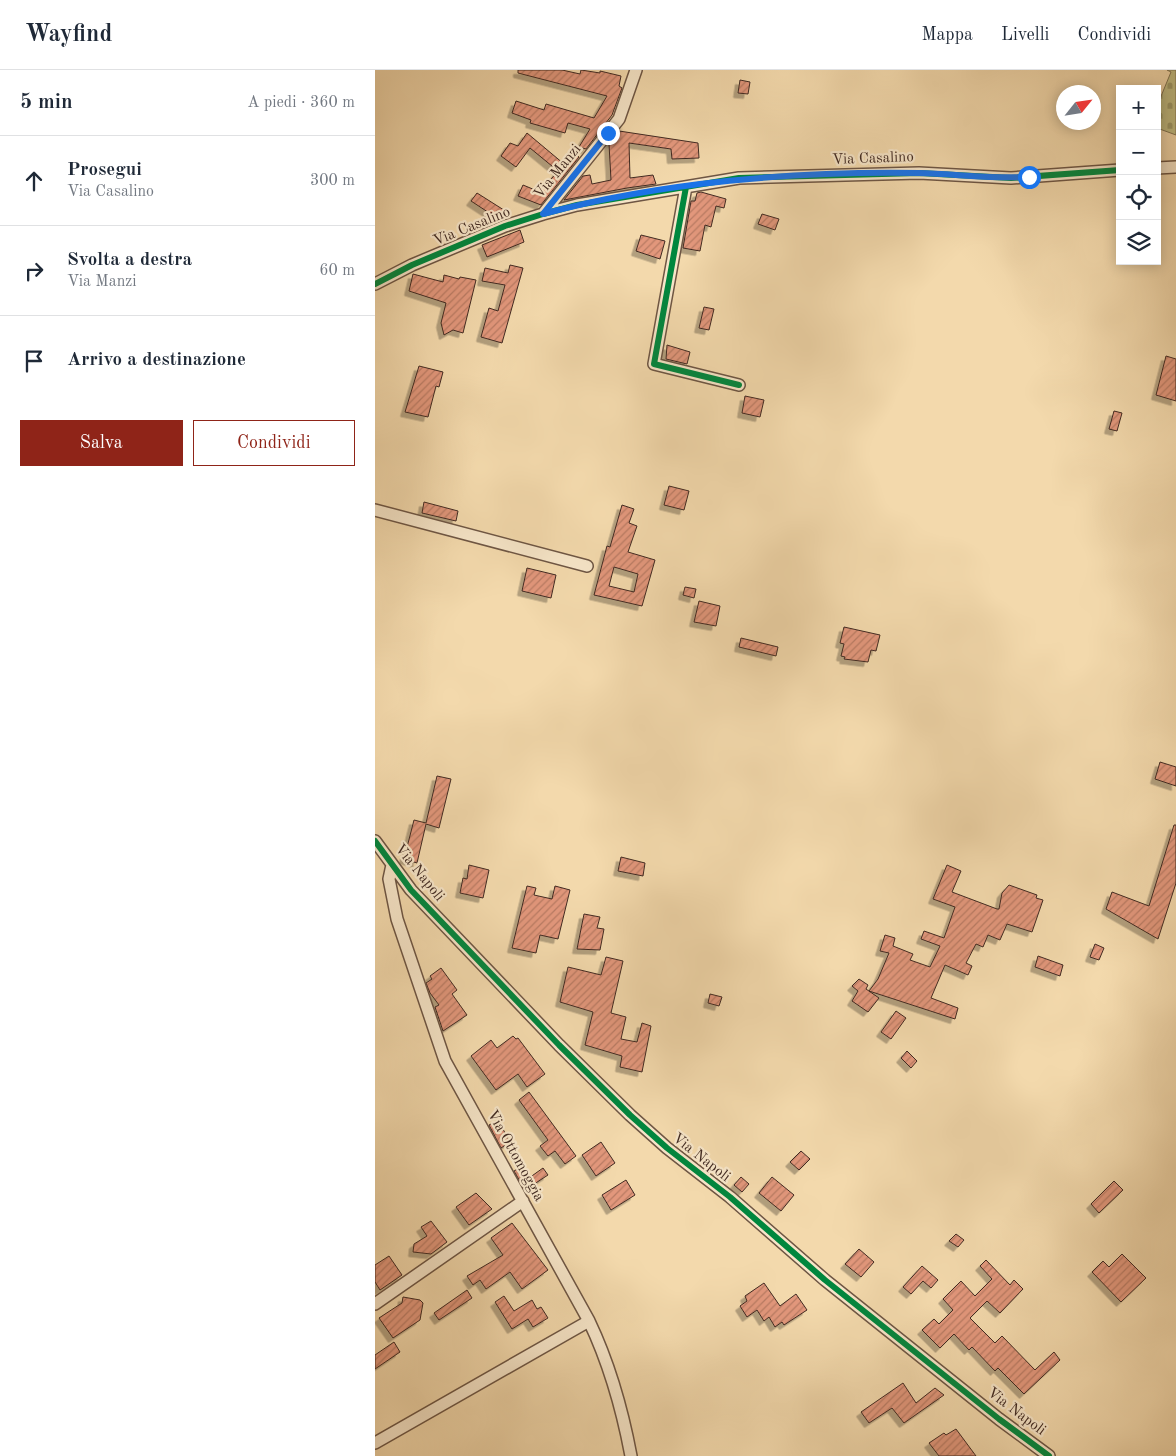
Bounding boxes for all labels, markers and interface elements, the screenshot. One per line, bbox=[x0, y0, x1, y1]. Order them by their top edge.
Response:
text: Wayfind bbox=[25, 23, 112, 47]
text: Mappa bbox=[921, 26, 973, 44]
text: Livelli bbox=[1001, 26, 1049, 44]
text: Condividi bbox=[1077, 26, 1151, 44]
north arrow bbox=[1056, 85, 1101, 130]
map controls bbox=[1116, 85, 1161, 265]
button: + bbox=[1116, 85, 1161, 130]
text: 5 min bbox=[20, 92, 73, 113]
text: A piedi · 360 m bbox=[247, 95, 355, 111]
route end bbox=[597, 122, 620, 145]
button: − bbox=[1116, 130, 1161, 175]
street label: Via Manzi bbox=[532, 142, 584, 202]
street label: Via Casalino bbox=[832, 150, 914, 168]
text: Prosegui bbox=[67, 161, 142, 180]
route start bbox=[1018, 166, 1041, 189]
icon: ahead bbox=[20, 167, 48, 195]
text: 300 m bbox=[310, 173, 355, 189]
button: locate bbox=[1116, 175, 1161, 220]
text: Via Casalino bbox=[67, 184, 154, 200]
street label: Via Casalino bbox=[431, 205, 513, 249]
button: layers bbox=[1116, 220, 1161, 265]
text: Svolta a destra bbox=[67, 251, 192, 270]
icon: right bbox=[20, 257, 48, 285]
text: 60 m bbox=[319, 263, 355, 279]
text: Via Manzi bbox=[67, 274, 137, 290]
icon: arrive bbox=[20, 347, 48, 375]
text: Arrivo a destinazione bbox=[67, 351, 246, 370]
button: Salva bbox=[20, 420, 183, 466]
button: Condividi bbox=[193, 420, 355, 466]
street label: Via Napoli bbox=[392, 842, 446, 904]
street label: Via Ottomoggia bbox=[484, 1108, 547, 1205]
street label: Via Napoli bbox=[669, 1131, 733, 1185]
street label: Via Napoli bbox=[984, 1385, 1048, 1439]

